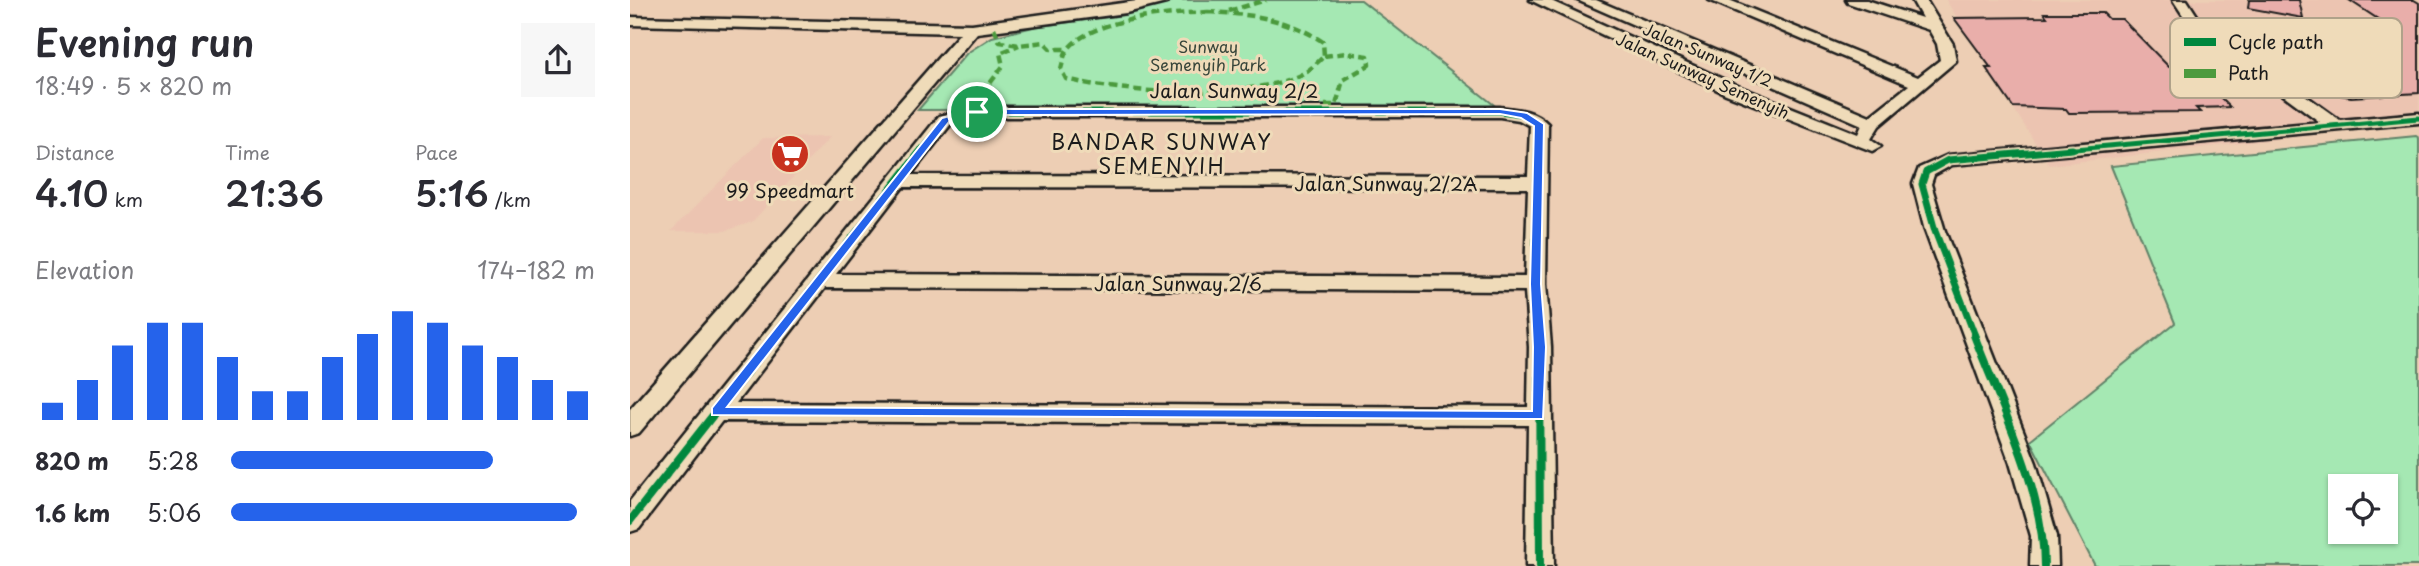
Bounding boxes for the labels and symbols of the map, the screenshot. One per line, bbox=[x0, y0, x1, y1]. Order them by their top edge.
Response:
street label: Jalan Sunway 1/2 bbox=[1640, 16, 1776, 92]
legend bbox=[2170, 18, 2402, 98]
street label: Jalan Sunway Semenyih bbox=[1613, 26, 1793, 124]
text: Cycle path bbox=[2228, 27, 2324, 55]
park label: Sunway Semenyih Park bbox=[1150, 34, 1267, 76]
text: Path bbox=[2228, 58, 2269, 86]
street label: Jalan Sunway 2/2 bbox=[1150, 76, 1318, 104]
pin bbox=[947, 82, 1007, 142]
district label: BANDAR SUNWAY SEMENYIH bbox=[1051, 125, 1273, 181]
supermarket icon: 99 Speedmart bbox=[769, 133, 811, 175]
street label: Jalan Sunway 2/2A bbox=[1294, 169, 1478, 197]
place label: 99 Speedmart bbox=[726, 176, 854, 204]
street label: Jalan Sunway 2/6 bbox=[1094, 269, 1262, 297]

